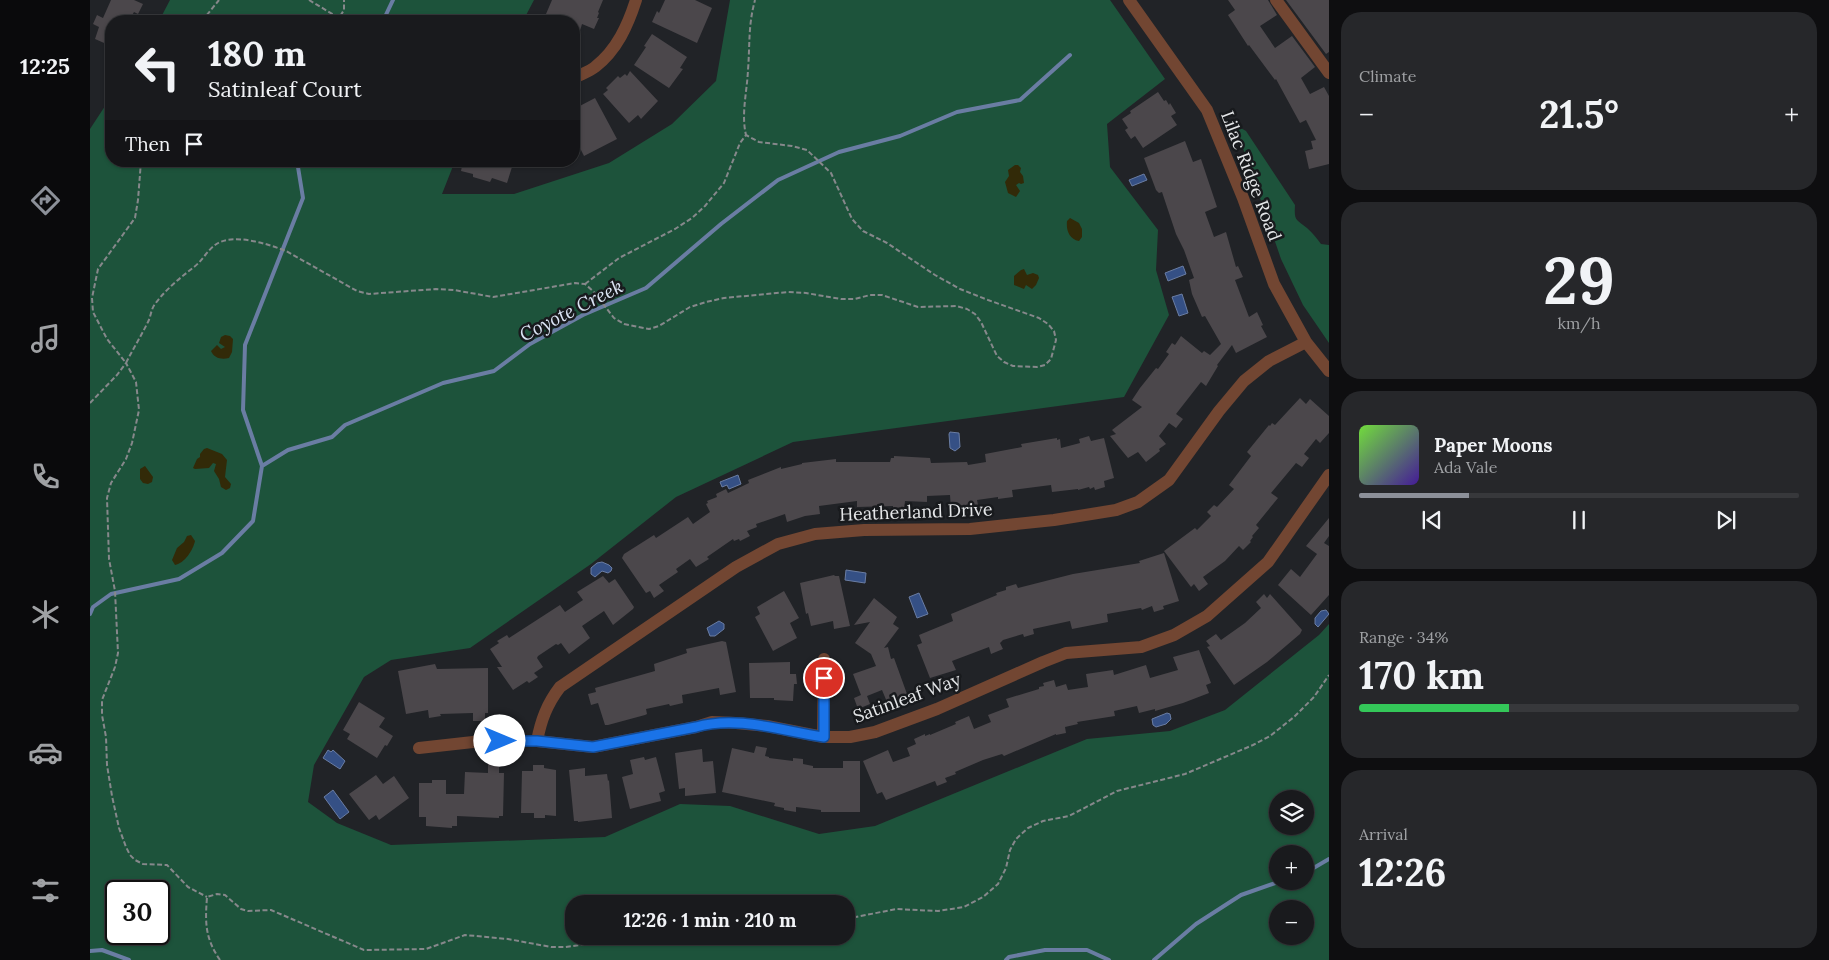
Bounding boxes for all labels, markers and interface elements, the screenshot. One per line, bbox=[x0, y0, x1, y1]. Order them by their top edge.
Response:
text: 180 m bbox=[208, 31, 306, 76]
icon: left bbox=[125, 35, 190, 100]
text: 12:25 bbox=[20, 52, 70, 80]
text: Climate bbox=[1359, 66, 1416, 86]
text: Satinleaf Court bbox=[208, 75, 362, 103]
text: 21.5° bbox=[1539, 90, 1619, 138]
text: − bbox=[1359, 97, 1374, 133]
text: + bbox=[1784, 97, 1799, 133]
street label: Lilac Ridge Road bbox=[1216, 108, 1287, 244]
icon: arrive bbox=[180, 130, 208, 158]
text: Then bbox=[125, 132, 170, 156]
icon: directions bbox=[28, 183, 63, 218]
text: 29 bbox=[1543, 239, 1615, 322]
water label: Coyote Creek bbox=[515, 274, 627, 346]
text: km/h bbox=[1557, 313, 1601, 333]
icon: music bbox=[28, 321, 63, 356]
text: Paper Moons bbox=[1434, 433, 1553, 457]
text: Ada Vale bbox=[1434, 457, 1497, 477]
icon: phone bbox=[28, 459, 63, 494]
street label: Heatherland Drive bbox=[839, 497, 993, 526]
icon: previous bbox=[1418, 506, 1446, 534]
icon: pause bbox=[1565, 506, 1593, 534]
icon: next bbox=[1712, 506, 1740, 534]
icon: climate bbox=[28, 597, 63, 632]
text: Range · 34% bbox=[1359, 627, 1448, 647]
text: 170 km bbox=[1359, 651, 1484, 699]
pin bbox=[803, 657, 845, 699]
icon: arrive bbox=[810, 664, 838, 692]
street label: Satinleaf Way bbox=[850, 667, 964, 728]
position arrow bbox=[473, 714, 525, 766]
icon: car bbox=[28, 735, 63, 770]
map controls bbox=[1269, 790, 1314, 945]
button: layers bbox=[1269, 790, 1314, 835]
text: Arrival bbox=[1359, 824, 1408, 844]
button: + bbox=[1269, 845, 1314, 890]
text: 12:26 bbox=[1359, 848, 1446, 896]
icon: filters bbox=[28, 873, 63, 908]
speed limit sign: 30 bbox=[105, 880, 170, 945]
button: − bbox=[1269, 900, 1314, 945]
text: 12:26 · 1 min · 210 m bbox=[623, 908, 797, 932]

